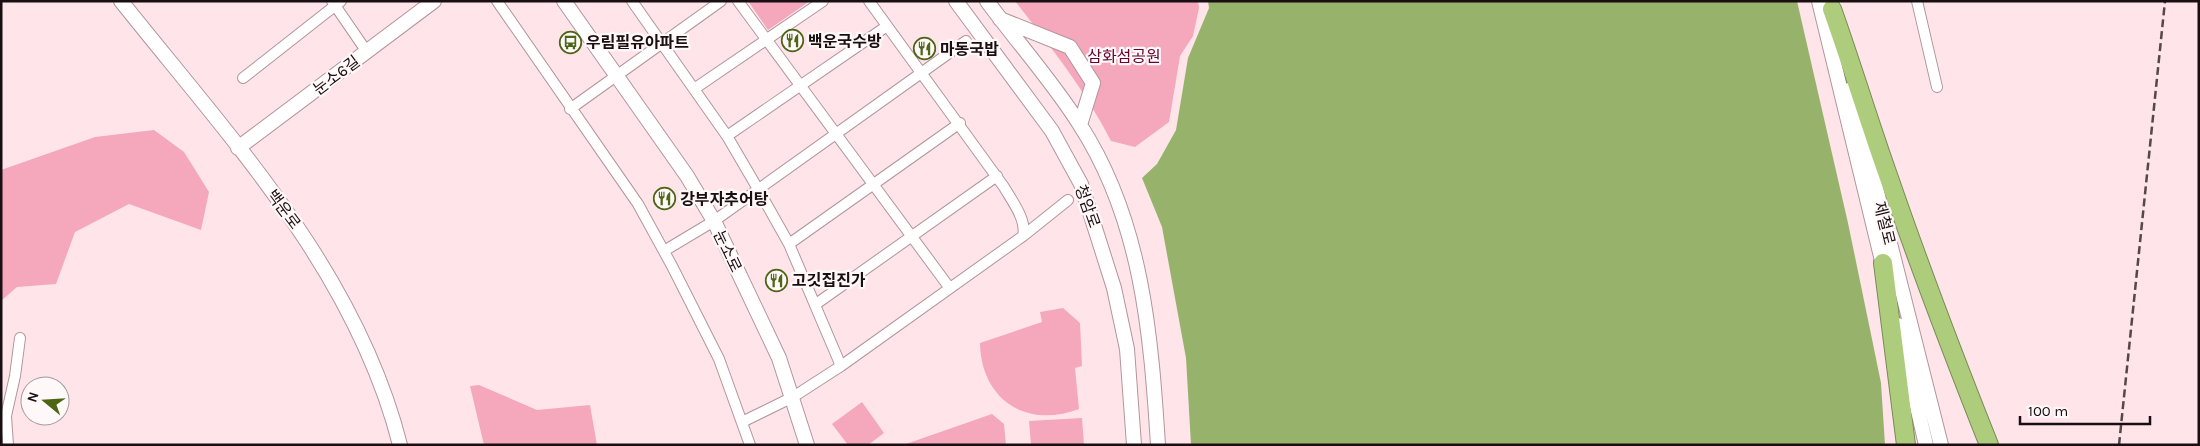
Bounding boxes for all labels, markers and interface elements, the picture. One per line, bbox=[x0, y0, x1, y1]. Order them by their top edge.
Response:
restaurant icon: 백운국수방 bbox=[780, 29, 804, 53]
bus stop icon: 우림필유아파트 bbox=[558, 30, 582, 54]
place label: 백운국수방 bbox=[808, 32, 882, 51]
place label: 우림필유아파트 bbox=[586, 33, 689, 52]
restaurant icon: 마동국밥 bbox=[912, 37, 936, 61]
place label: 마동국밥 bbox=[940, 40, 999, 59]
park label: 삼화섬공원 bbox=[1087, 47, 1161, 66]
street label: 눈소6길 bbox=[309, 52, 363, 99]
street label: 청암로 bbox=[1071, 182, 1104, 230]
street label: 백운로 bbox=[263, 186, 305, 233]
restaurant icon: 강부자추어탕 bbox=[652, 187, 676, 211]
place label: 강부자추어탕 bbox=[680, 190, 769, 209]
street label: 제철로 bbox=[1870, 199, 1899, 247]
street label: 눈소로 bbox=[709, 227, 746, 275]
restaurant icon: 고깃집진가 bbox=[764, 268, 788, 292]
place label: 고깃집진가 bbox=[792, 271, 866, 290]
north arrow bbox=[20, 376, 70, 426]
text: N bbox=[23, 390, 43, 405]
scale bar bbox=[2020, 394, 2150, 426]
text: 100 m bbox=[2028, 402, 2068, 420]

